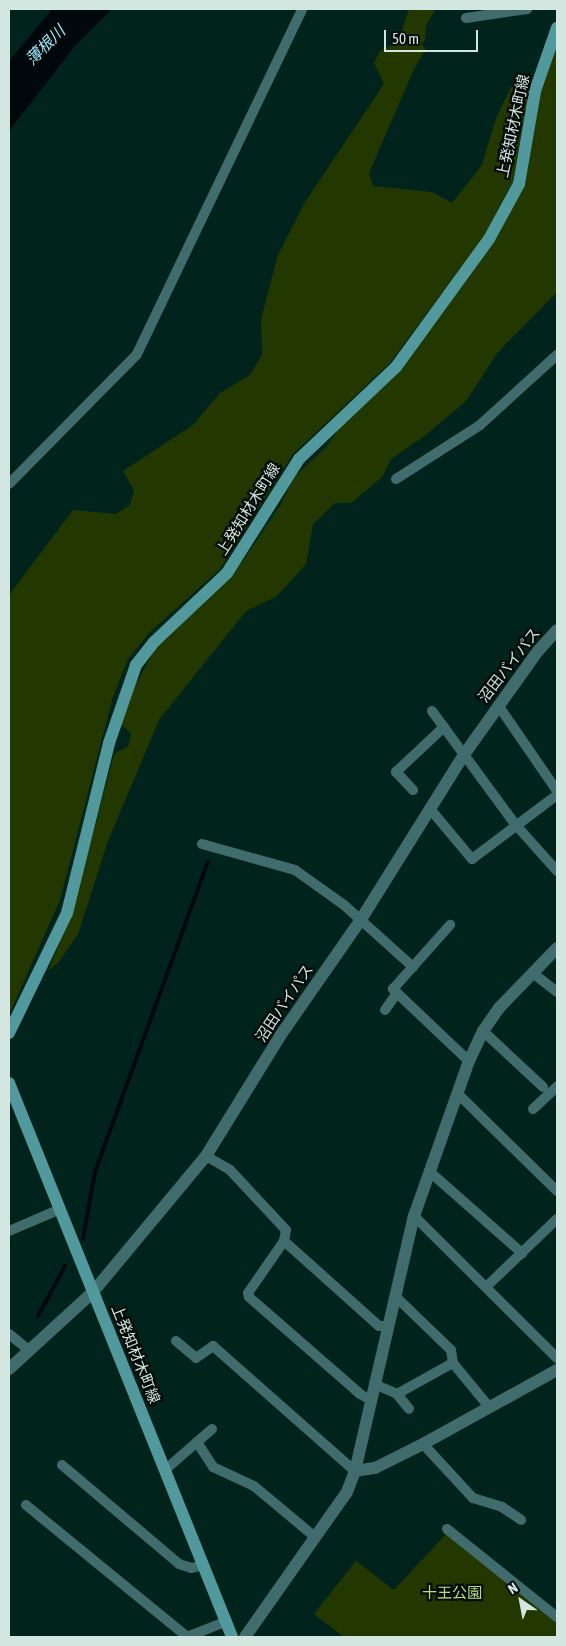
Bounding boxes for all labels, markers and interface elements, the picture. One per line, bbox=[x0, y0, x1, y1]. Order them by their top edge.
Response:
scale bar bbox=[386, 20, 480, 52]
water label: 薄根川 bbox=[21, 21, 69, 69]
text: 50 m bbox=[392, 30, 419, 47]
street label: 上発知材木町線 bbox=[493, 73, 533, 179]
street label: 上発知材木町線 bbox=[213, 460, 283, 558]
street label: 沼田バイパス bbox=[474, 624, 544, 706]
street label: 沼田バイパス bbox=[251, 961, 317, 1045]
street label: 上発知材木町線 bbox=[108, 1302, 164, 1406]
north arrow bbox=[496, 1576, 546, 1626]
text: N bbox=[505, 1579, 521, 1597]
park label: 十王公園 bbox=[422, 1584, 482, 1602]

